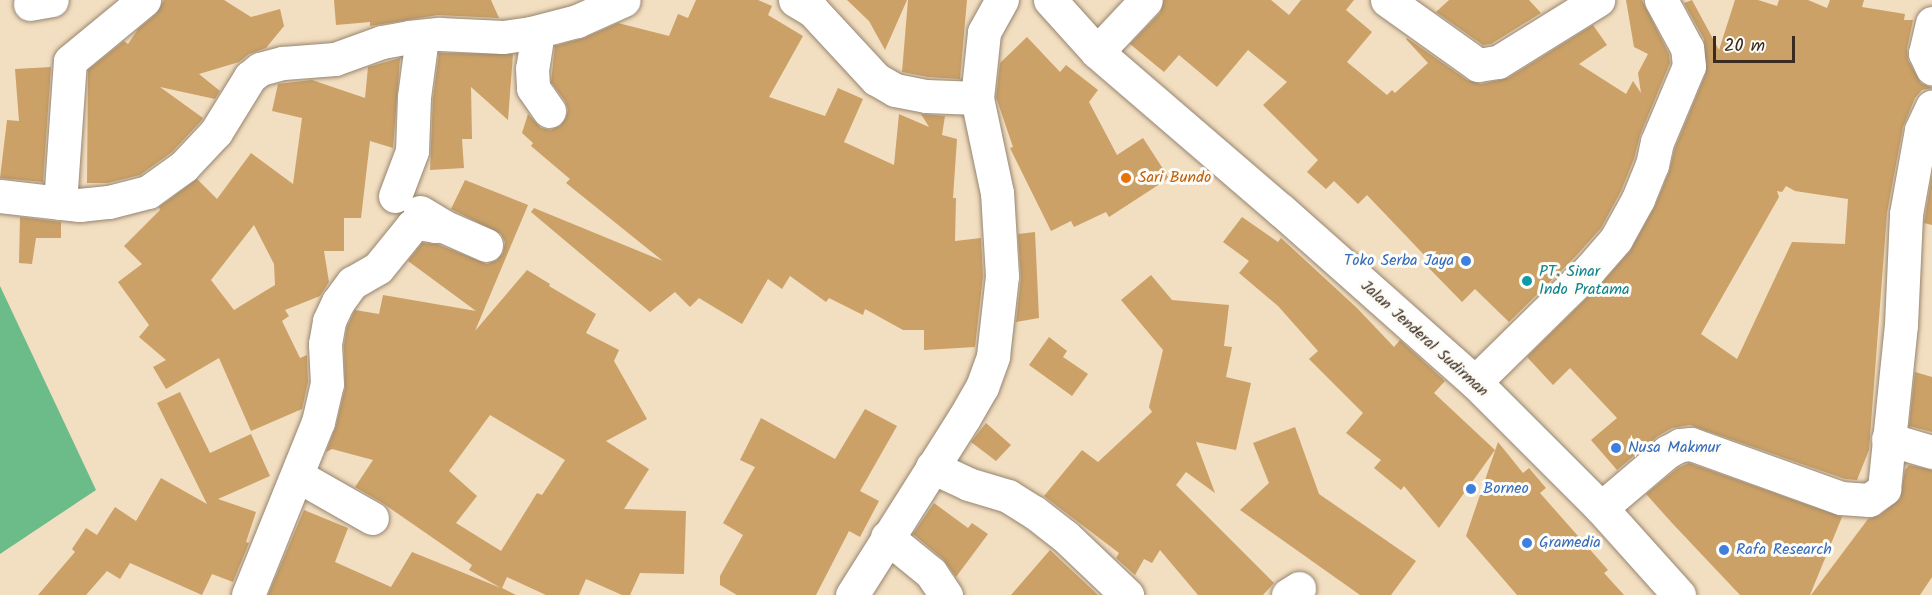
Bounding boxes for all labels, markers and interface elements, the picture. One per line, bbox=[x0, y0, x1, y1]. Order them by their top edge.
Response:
scale bar bbox=[1716, 24, 1798, 62]
text: 20 m bbox=[1724, 32, 1765, 61]
place label: Sari Bundo bbox=[1138, 168, 1211, 188]
marker: Sari Bundo bbox=[1119, 171, 1133, 185]
place label: Toko Serba Jaya bbox=[1344, 251, 1454, 271]
marker: Toko Serba Jaya bbox=[1459, 254, 1473, 268]
place label: PT. Sinar Indo Pratama bbox=[1539, 262, 1630, 300]
marker: PT. Sinar Indo Pratama bbox=[1520, 274, 1534, 288]
street label: Jalan Jenderal Sudirman bbox=[1356, 277, 1492, 401]
place label: Nusa Makmur bbox=[1628, 438, 1721, 458]
marker: Nusa Makmur bbox=[1609, 441, 1623, 455]
place label: Borneo bbox=[1483, 479, 1529, 499]
marker: Borneo bbox=[1464, 482, 1478, 496]
place label: Gramedia bbox=[1539, 533, 1601, 553]
marker: Gramedia bbox=[1520, 536, 1534, 550]
place label: Rafa Research bbox=[1736, 540, 1832, 560]
marker: Rafa Research bbox=[1717, 543, 1731, 557]

